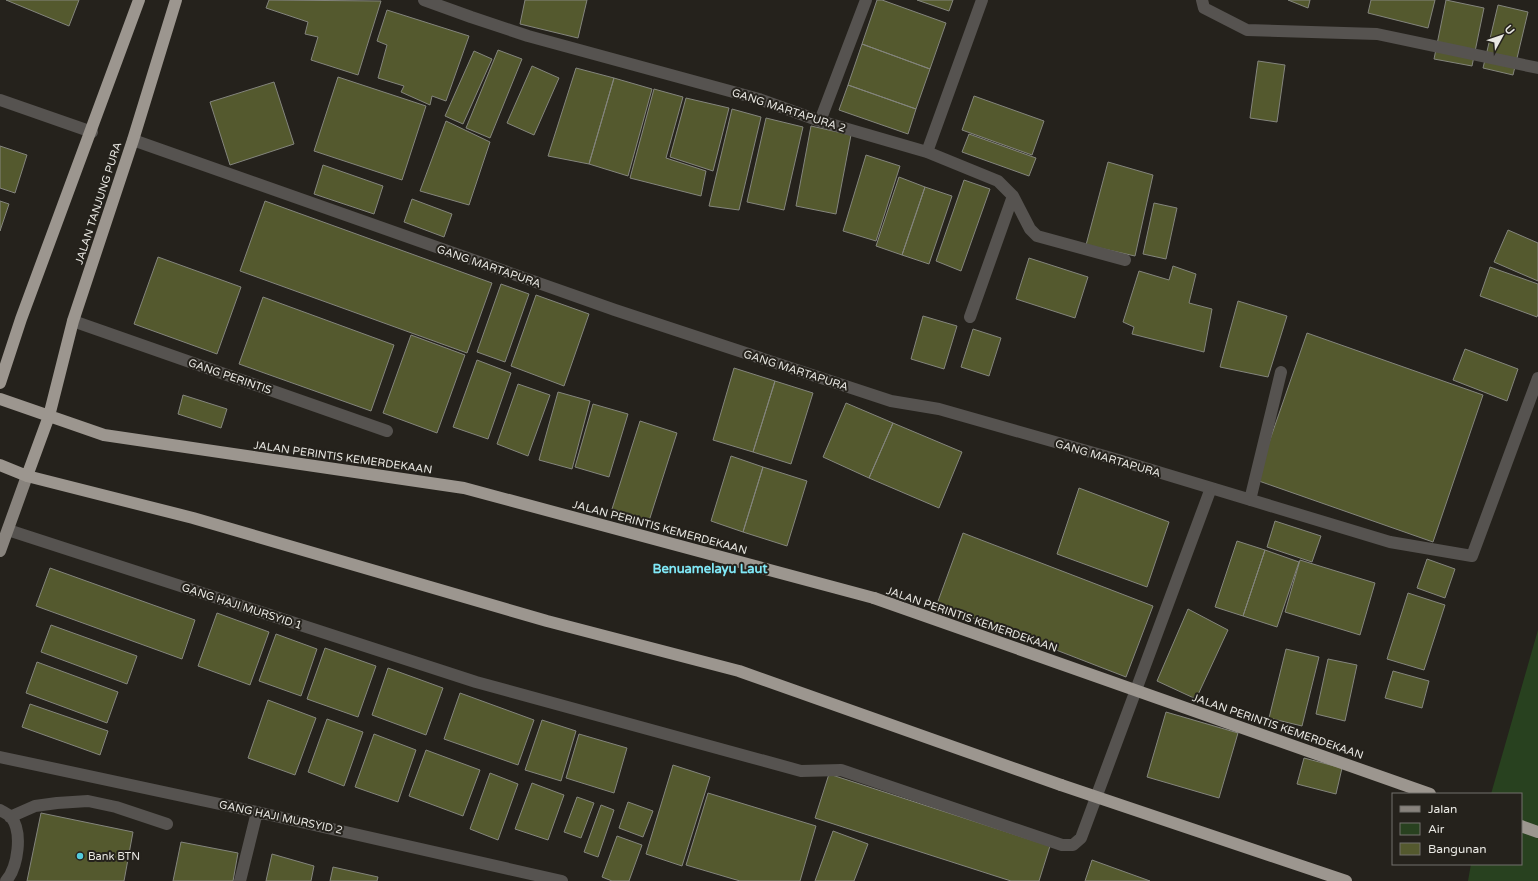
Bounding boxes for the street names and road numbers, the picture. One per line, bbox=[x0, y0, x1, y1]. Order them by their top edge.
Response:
street label: GANG MARTAPURA 2 bbox=[730, 86, 848, 135]
street label: JALAN TANJUNG PURA bbox=[73, 140, 124, 266]
street label: GANG MARTAPURA bbox=[435, 243, 543, 290]
street label: GANG MARTAPURA bbox=[742, 347, 850, 394]
street label: GANG PERINTIS bbox=[186, 356, 273, 397]
street label: GANG MARTAPURA bbox=[1054, 437, 1162, 480]
street label: JALAN PERINTIS KEMERDEKAAN bbox=[253, 439, 433, 476]
street label: JALAN PERINTIS KEMERDEKAAN bbox=[571, 498, 749, 557]
street label: GANG HAJI MURSYID 1 bbox=[180, 581, 304, 632]
street label: JALAN PERINTIS KEMERDEKAAN bbox=[884, 584, 1059, 655]
street label: JALAN PERINTIS KEMERDEKAAN bbox=[1190, 691, 1365, 762]
street label: GANG HAJI MURSYID 2 bbox=[218, 798, 344, 837]

